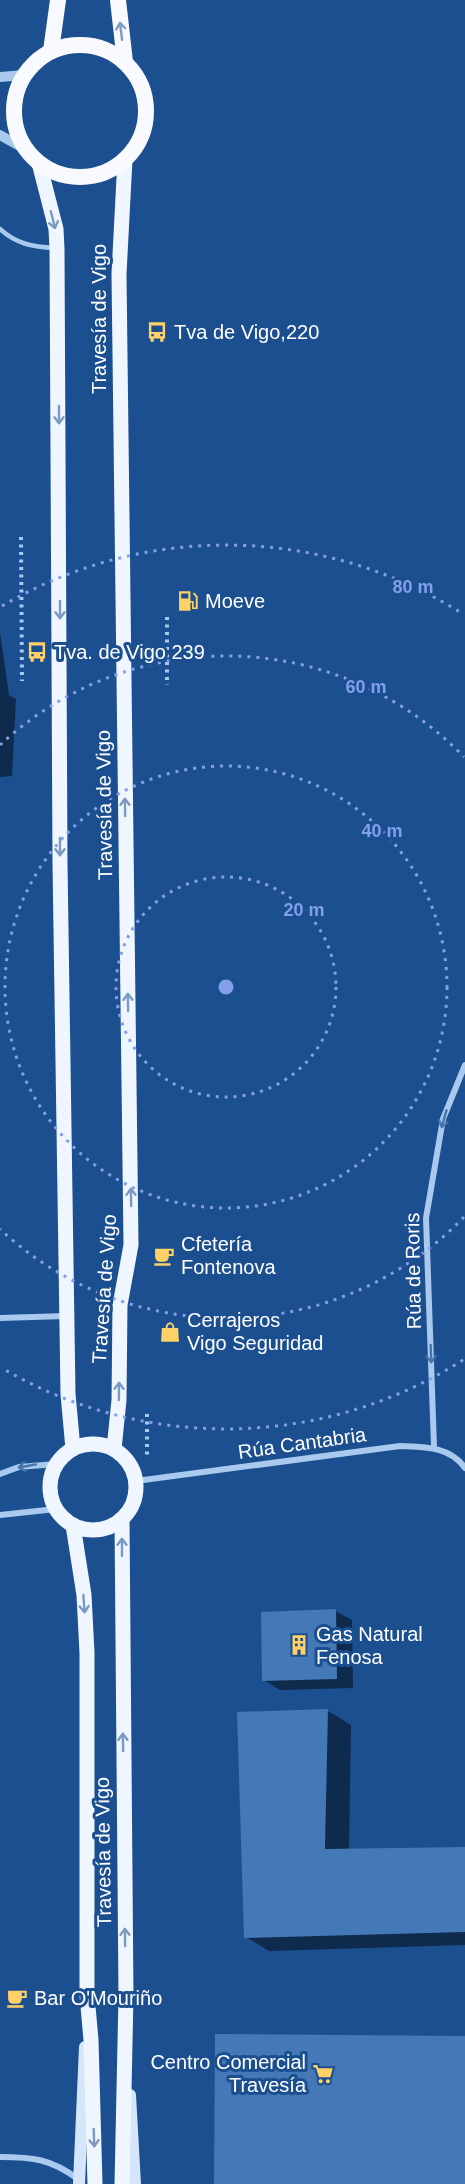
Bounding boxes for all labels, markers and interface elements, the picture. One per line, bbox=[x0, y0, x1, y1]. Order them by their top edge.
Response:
one-way arrow bbox=[116, 22, 127, 41]
one-way arrow bbox=[48, 210, 60, 229]
street label: Travesía de Vigo bbox=[88, 244, 110, 394]
bus stop icon: Tva de Vigo,220 bbox=[145, 320, 169, 344]
place label: Tva de Vigo,220 bbox=[174, 321, 319, 343]
one-way arrow bbox=[53, 404, 65, 424]
text: 80 m bbox=[392, 577, 434, 597]
fuel station icon: Moeve bbox=[176, 589, 200, 613]
place label: Moeve bbox=[205, 590, 265, 612]
one-way arrow bbox=[54, 599, 66, 619]
bus stop icon: Tva. de Vigo 239 bbox=[25, 640, 49, 664]
place label: Tva. de Vigo 239 bbox=[54, 641, 205, 663]
text: 60 m bbox=[345, 677, 387, 697]
street label: Travesía de Vigo bbox=[92, 730, 116, 880]
one-way arrow bbox=[119, 798, 131, 818]
text: 40 m bbox=[361, 821, 403, 841]
one-way arrow bbox=[55, 836, 66, 856]
text: 20 m bbox=[283, 900, 325, 920]
centre of rings bbox=[216, 977, 236, 997]
one-way arrow bbox=[122, 993, 134, 1013]
one-way arrow bbox=[438, 1109, 449, 1128]
one-way arrow bbox=[125, 1188, 136, 1208]
street label: Rúa de Roris bbox=[401, 1212, 425, 1330]
street label: Travesía de Vigo bbox=[88, 1213, 120, 1365]
place label: Cfetería Fontenova bbox=[181, 1233, 276, 1278]
cafe icon: Cfetería Fontenova bbox=[152, 1244, 176, 1268]
place label: Cerrajeros Vigo Seguridad bbox=[187, 1309, 323, 1354]
shop icon: Cerrajeros Vigo Seguridad bbox=[158, 1320, 182, 1344]
one-way arrow bbox=[426, 1344, 437, 1364]
one-way arrow bbox=[114, 1382, 125, 1402]
street label: Rúa Cantabria bbox=[237, 1423, 368, 1463]
one-way arrow bbox=[18, 1461, 38, 1472]
one-way arrow bbox=[116, 1538, 128, 1558]
one-way arrow bbox=[79, 1593, 90, 1613]
place label: Gas Natural Fenosa bbox=[316, 1623, 423, 1668]
building icon: Gas Natural Fenosa bbox=[287, 1633, 311, 1657]
one-way arrow bbox=[117, 1733, 129, 1753]
street label: Travesía de Vigo bbox=[91, 1777, 115, 1927]
one-way arrow bbox=[119, 1928, 131, 1948]
cafe icon: Bar O'Mouriño bbox=[5, 1986, 29, 2010]
place label: Bar O'Mouriño bbox=[34, 1987, 162, 2009]
place label: Centro Comercial Travesía bbox=[150, 2051, 307, 2096]
supermarket icon: Centro Comercial Travesía bbox=[311, 2062, 335, 2086]
one-way arrow bbox=[89, 2127, 100, 2147]

